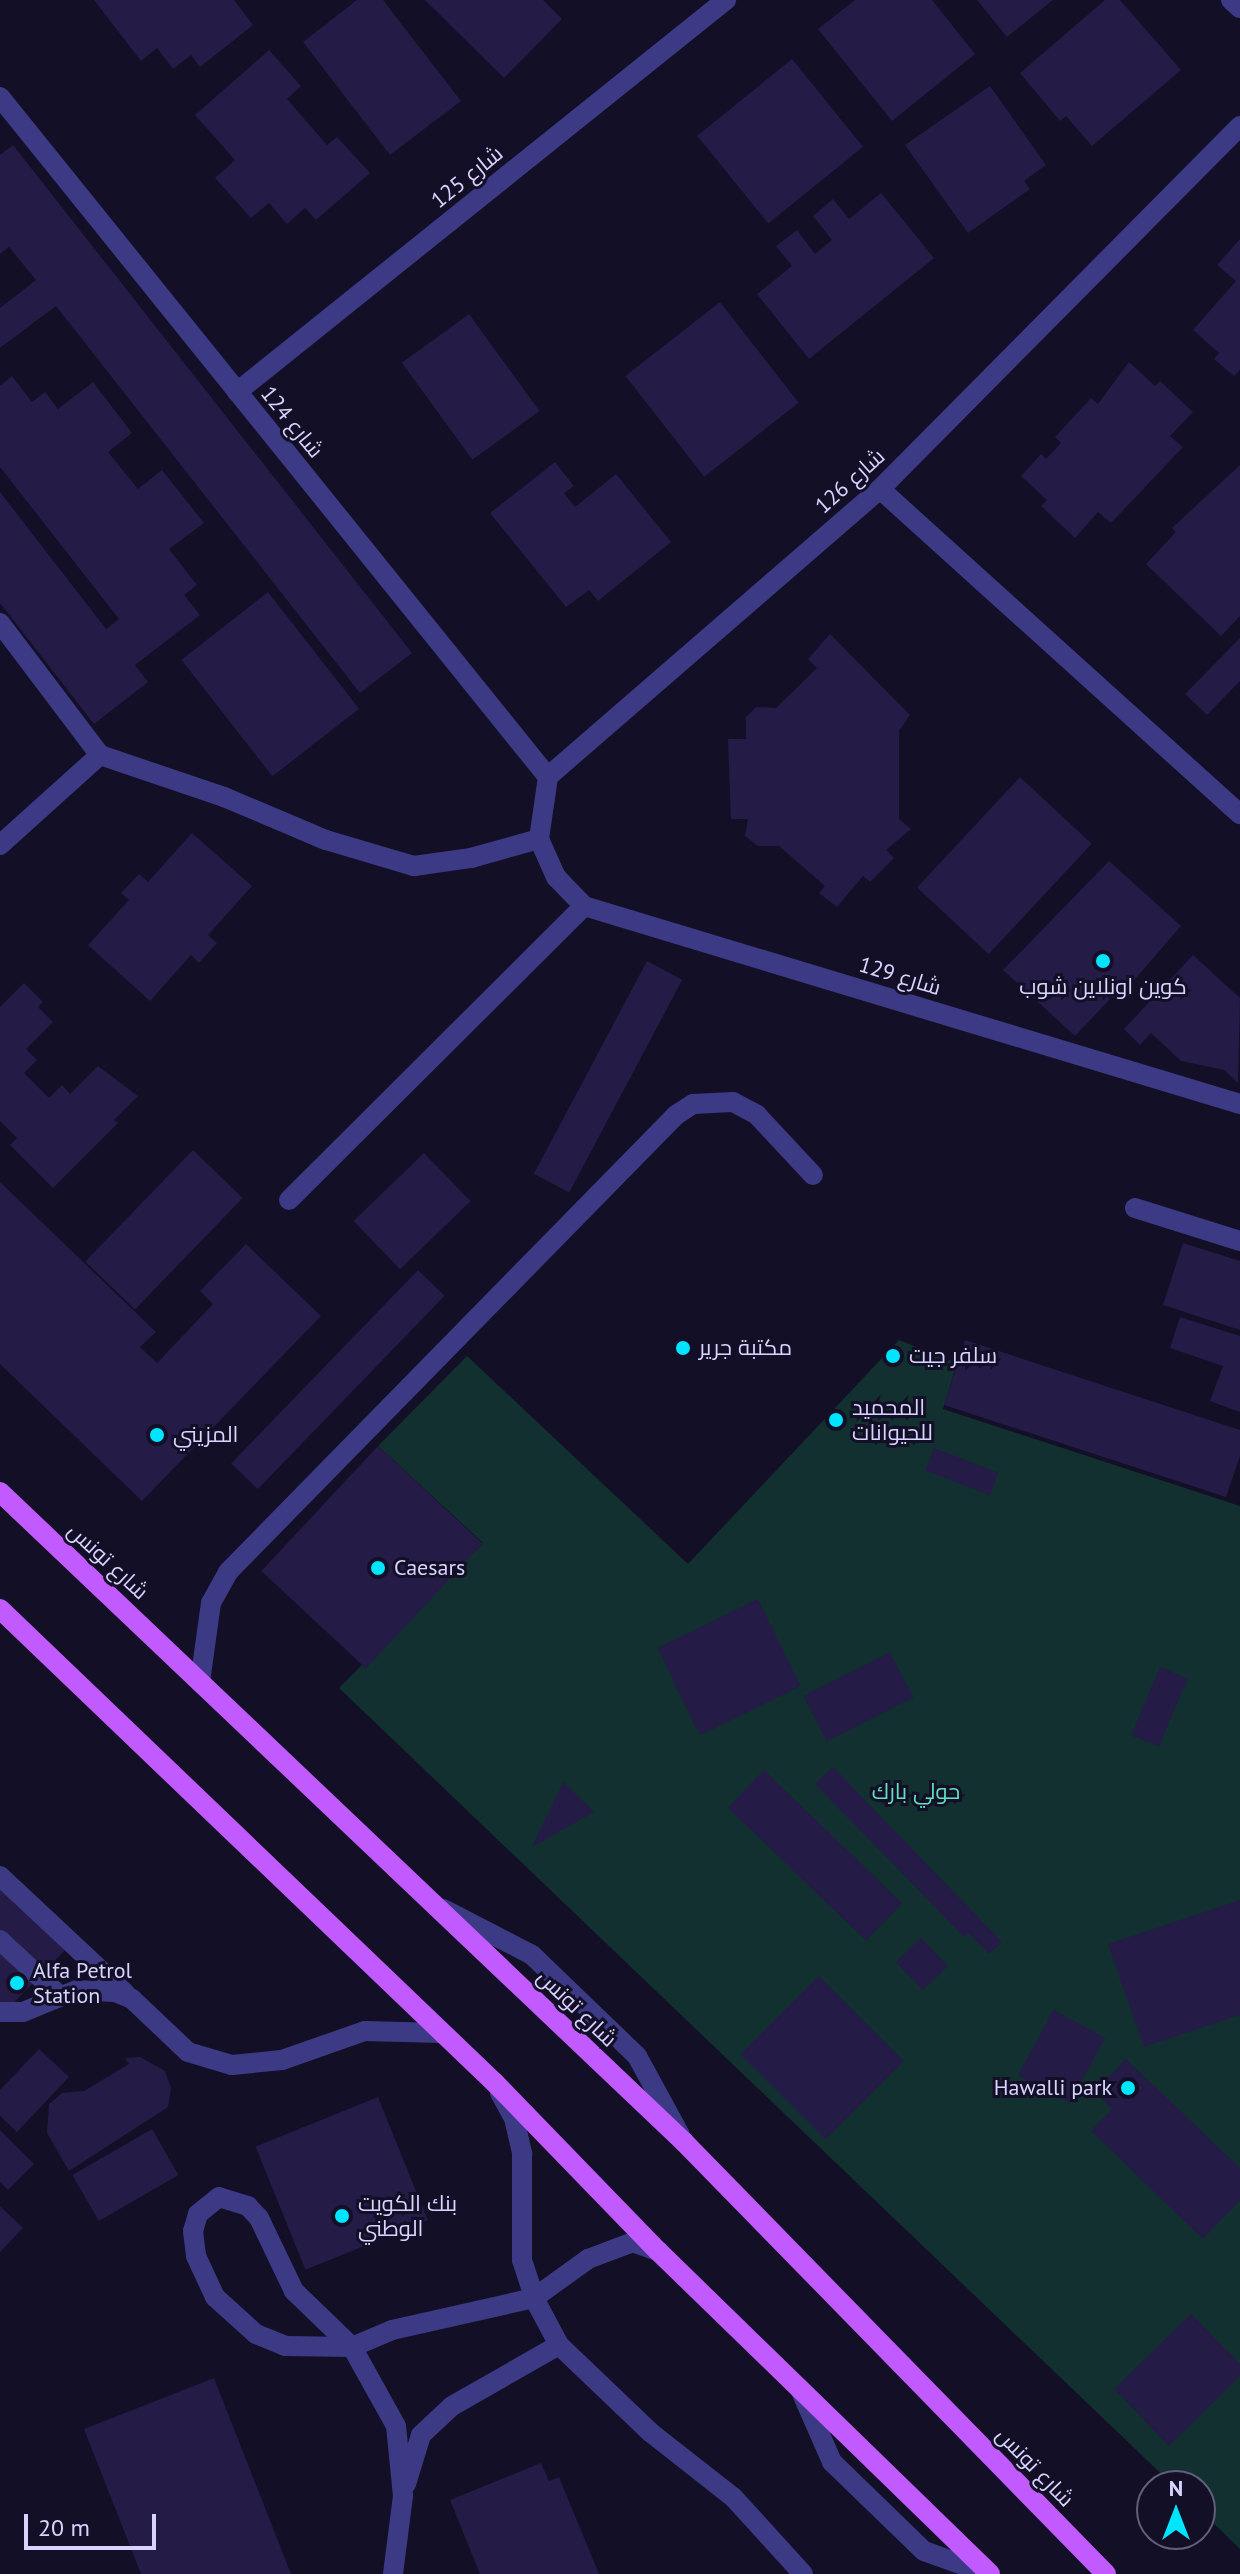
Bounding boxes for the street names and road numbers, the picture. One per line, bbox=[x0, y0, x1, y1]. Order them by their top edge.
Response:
street label: شارع 125 bbox=[426, 140, 508, 214]
street label: شارع 124 bbox=[255, 381, 329, 463]
street label: شارع 126 bbox=[810, 443, 890, 519]
street label: شارع 129 bbox=[856, 951, 944, 1001]
street label: شارع تونس bbox=[62, 1517, 154, 1605]
street label: شارع تونس bbox=[532, 1964, 622, 2052]
street label: شارع تونس bbox=[991, 2422, 1079, 2512]

